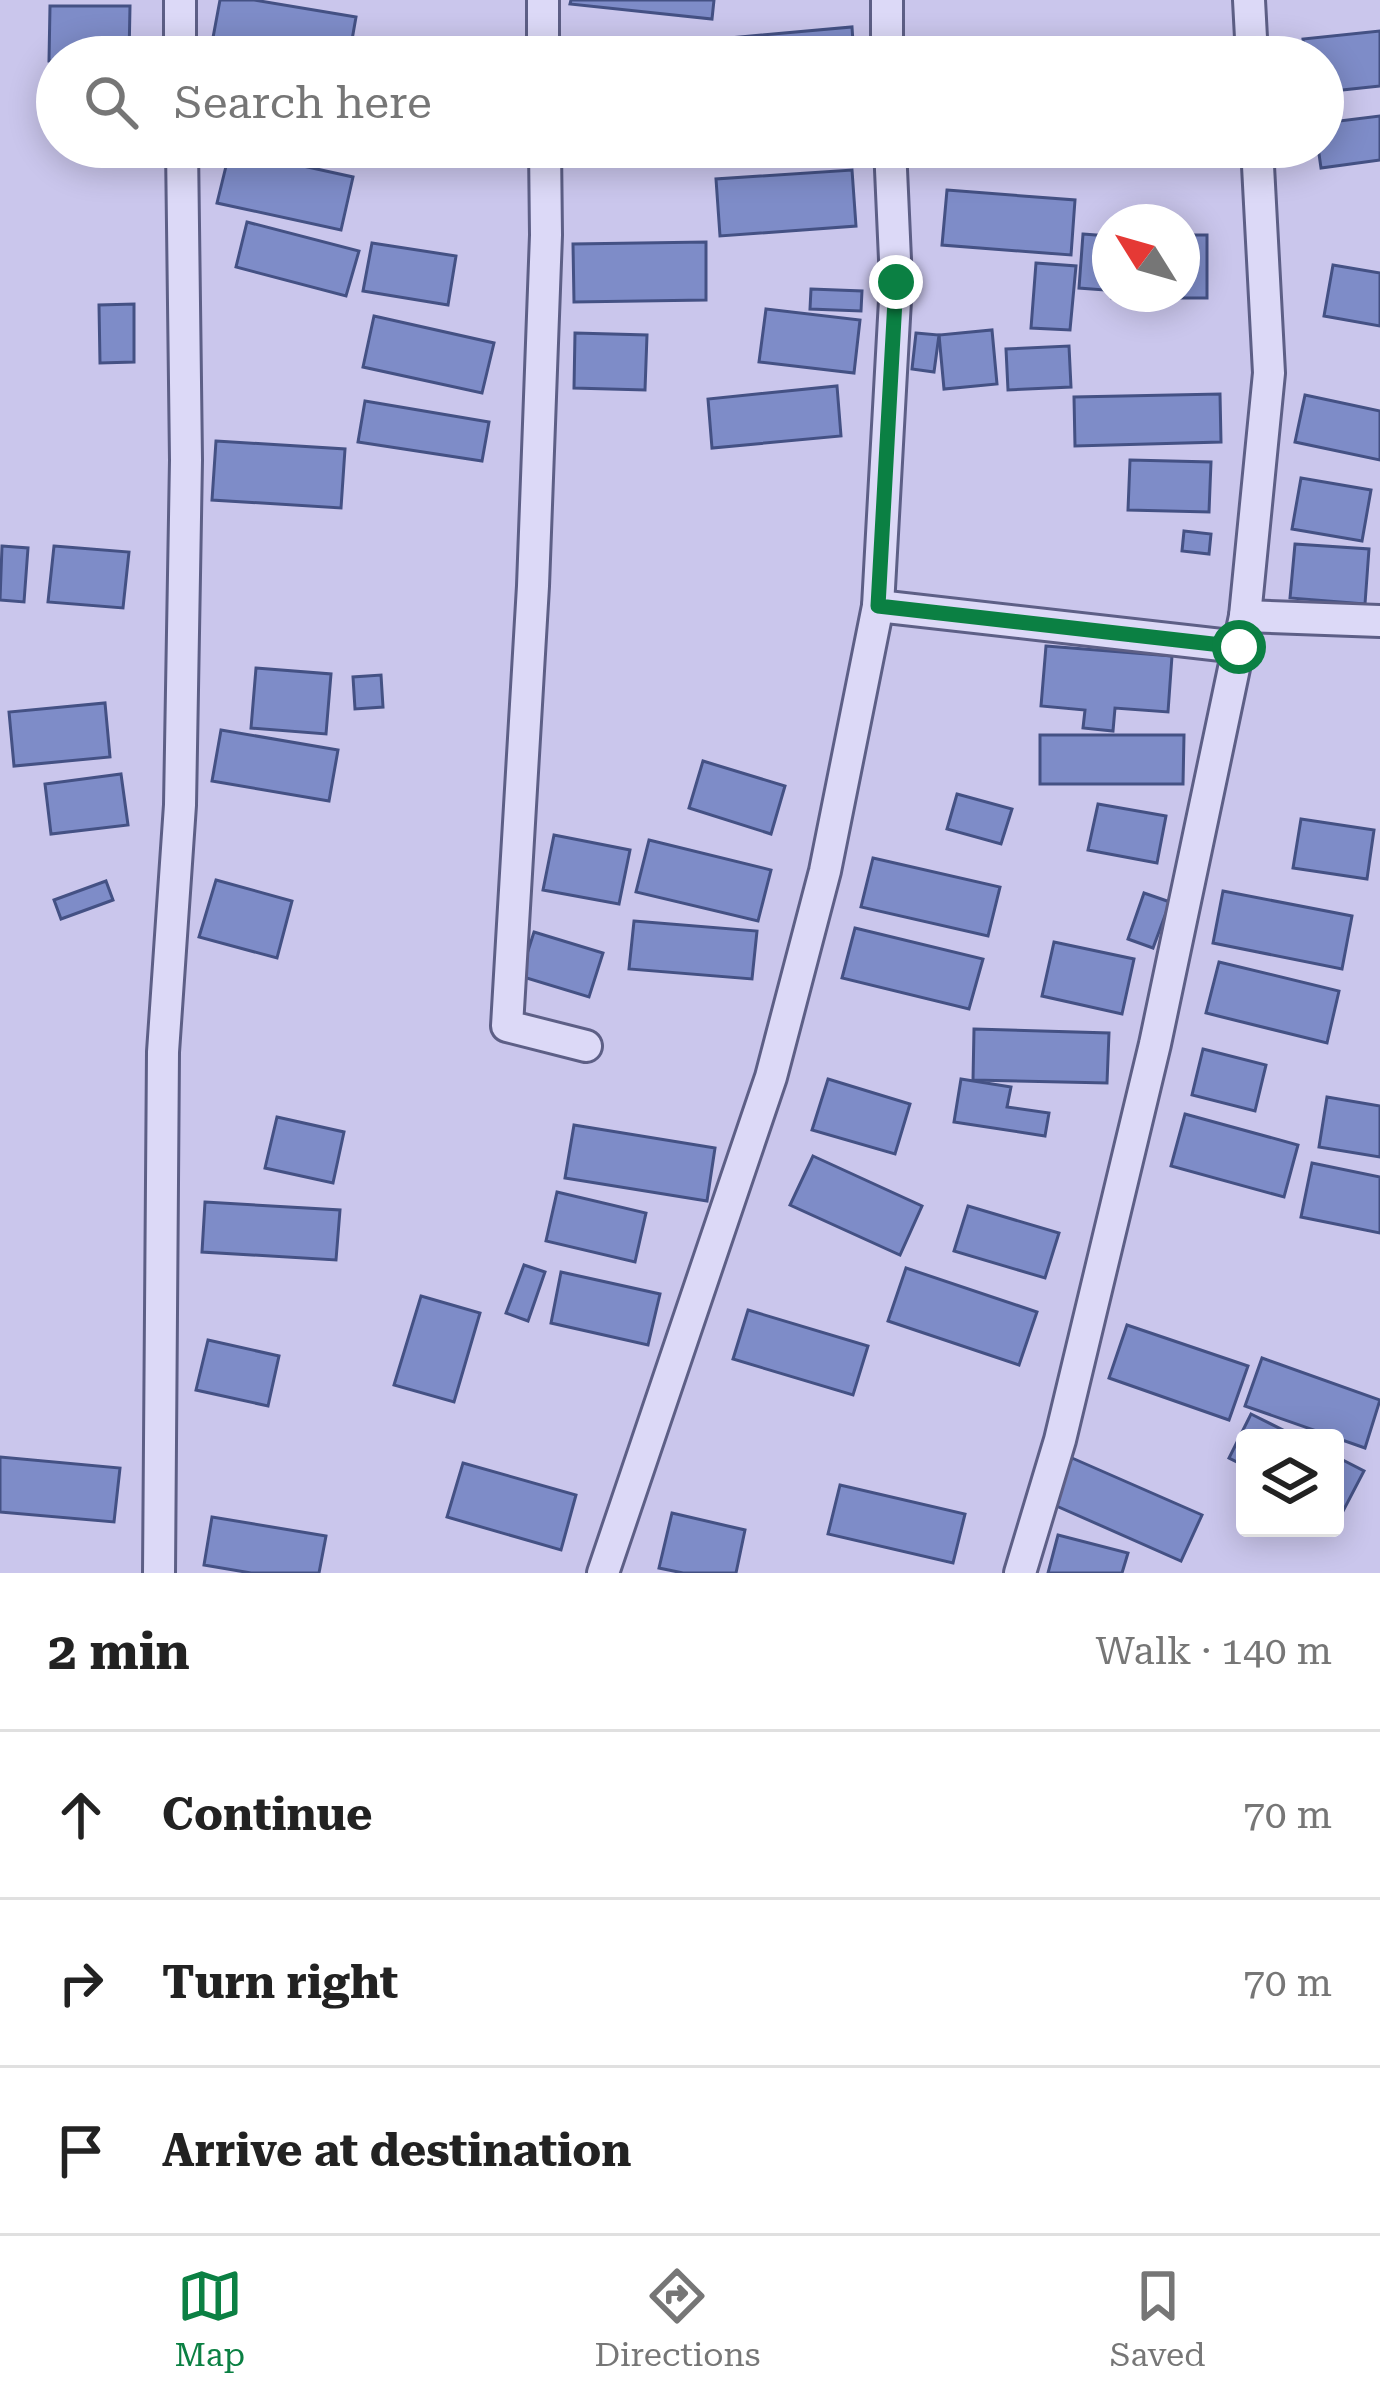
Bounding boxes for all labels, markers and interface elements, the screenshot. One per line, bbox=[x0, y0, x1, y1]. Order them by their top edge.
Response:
search box bbox=[36, 36, 1344, 168]
icon: search bbox=[78, 69, 144, 135]
text: Search here bbox=[174, 76, 432, 129]
north arrow bbox=[1092, 204, 1200, 312]
route end bbox=[869, 255, 923, 309]
route start bbox=[1212, 620, 1266, 674]
map controls bbox=[1236, 1429, 1344, 1537]
button: layers bbox=[1236, 1429, 1344, 1537]
text: 2 min bbox=[48, 1622, 190, 1681]
text: Walk · 140 m bbox=[1096, 1628, 1332, 1674]
icon: ahead bbox=[48, 1782, 114, 1848]
text: Continue bbox=[162, 1788, 373, 1841]
text: 70 m bbox=[1243, 1792, 1332, 1838]
icon: right bbox=[48, 1950, 114, 2016]
text: Turn right bbox=[162, 1956, 398, 2009]
text: 70 m bbox=[1243, 1960, 1332, 2006]
icon: arrive bbox=[48, 2118, 114, 2184]
text: Arrive at destination bbox=[162, 2124, 631, 2177]
tab: Map bbox=[175, 2263, 245, 2374]
tab: Directions bbox=[594, 2263, 760, 2374]
tab: Saved bbox=[1110, 2263, 1205, 2374]

